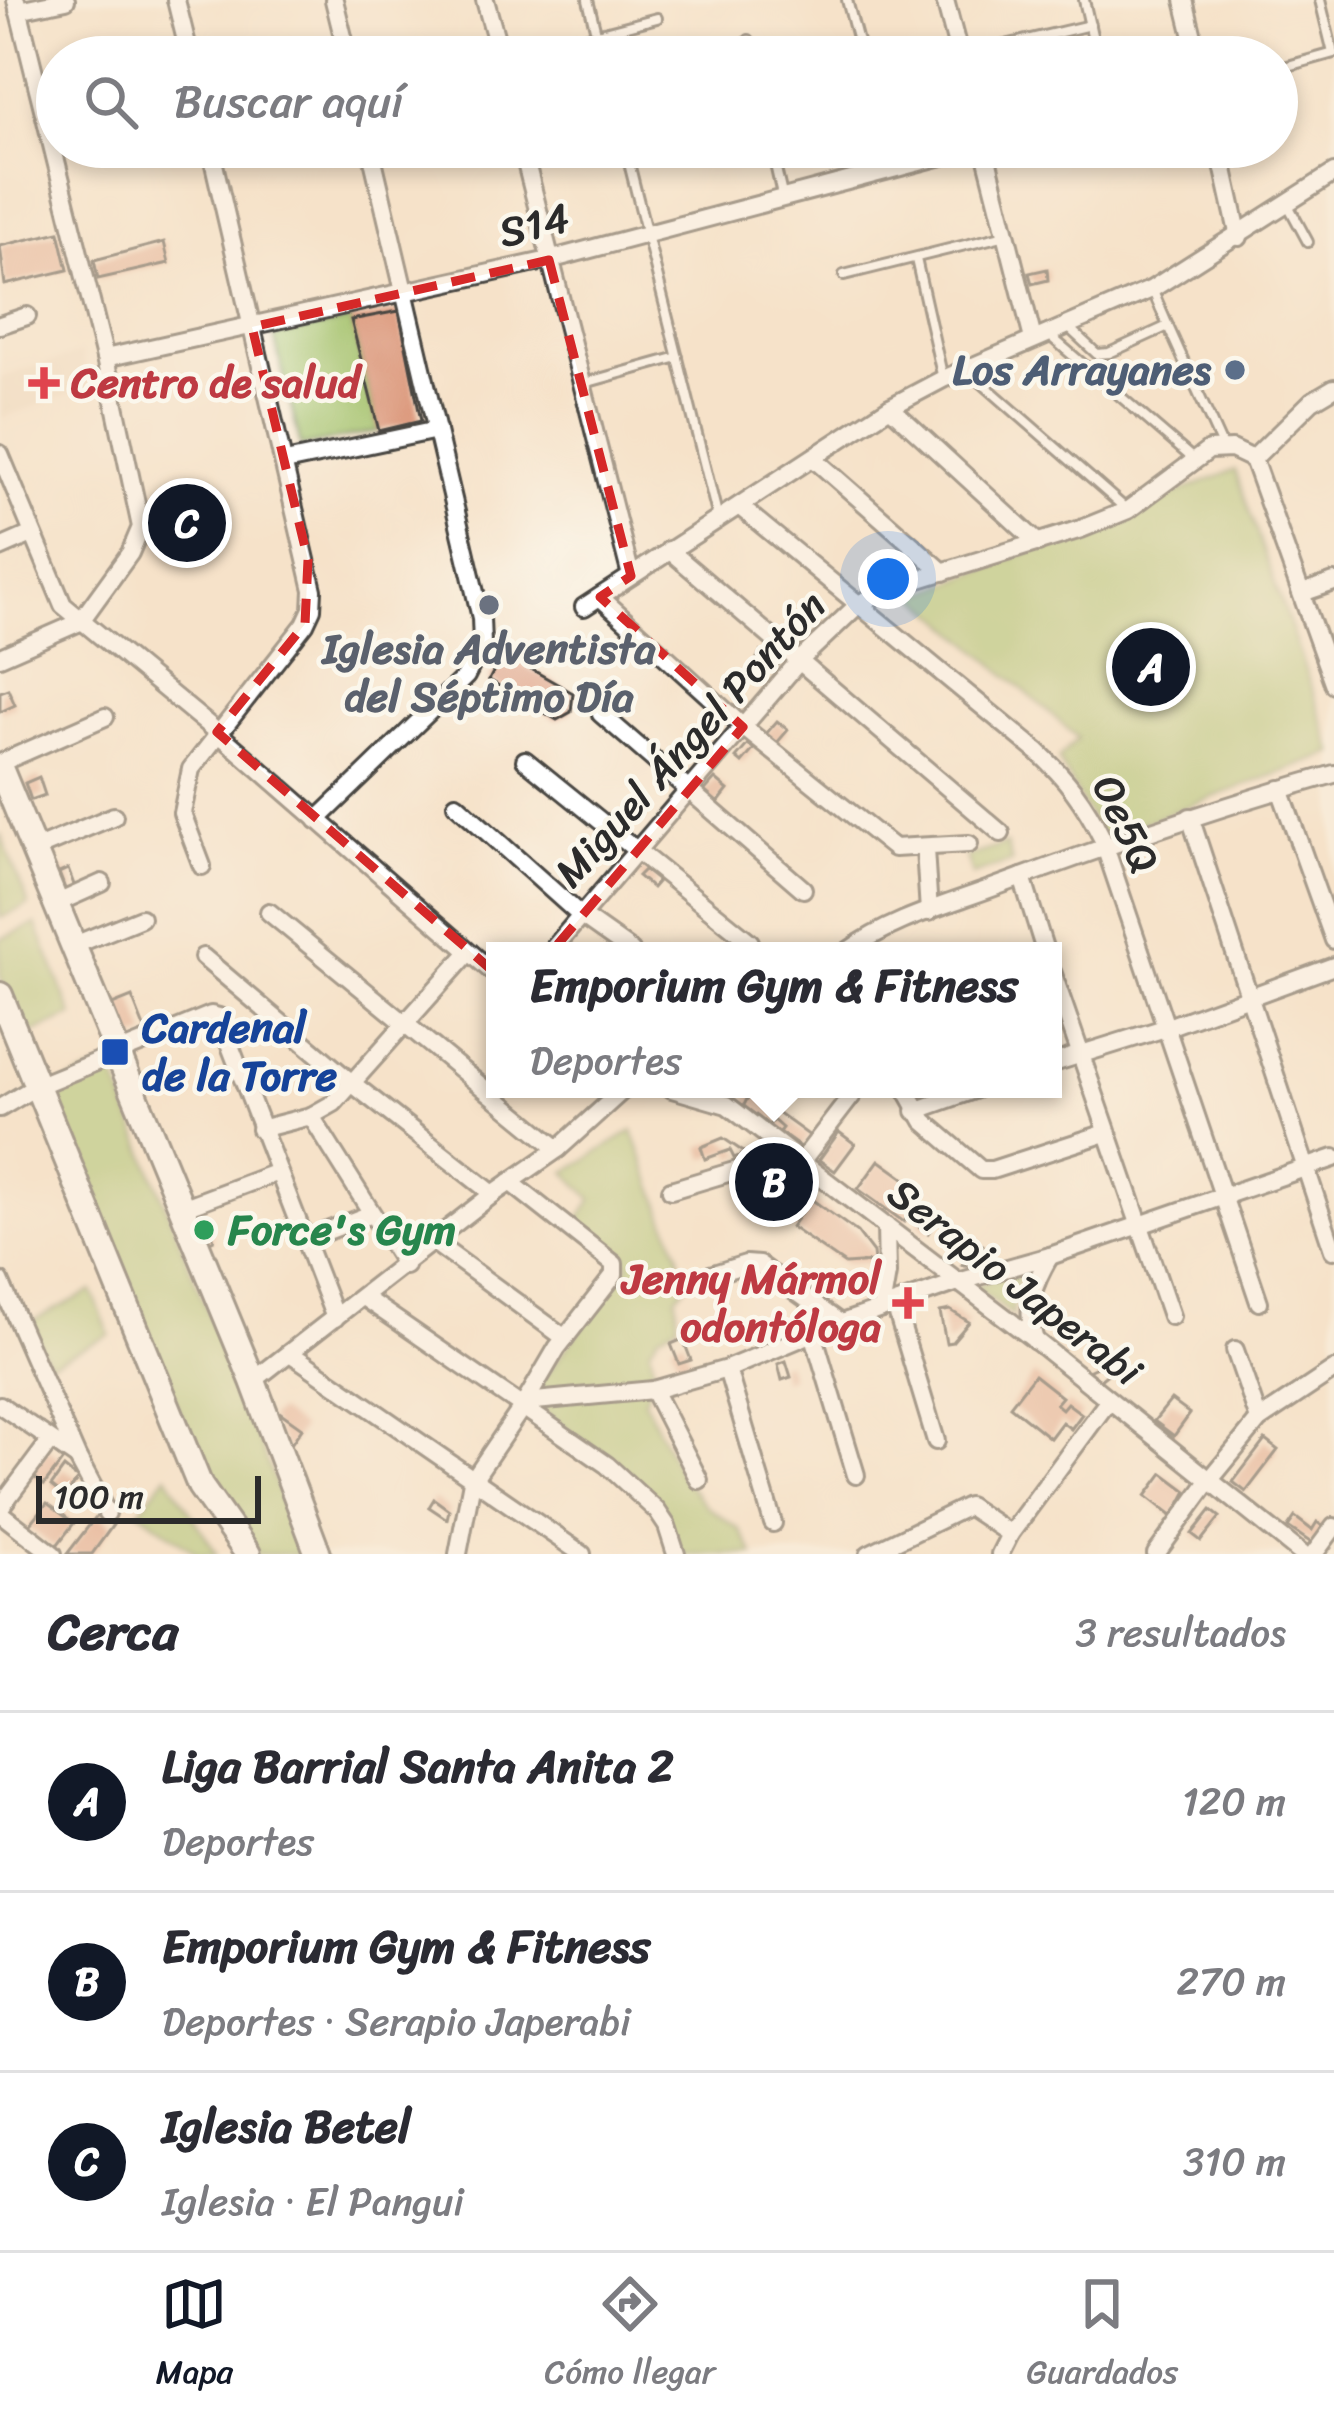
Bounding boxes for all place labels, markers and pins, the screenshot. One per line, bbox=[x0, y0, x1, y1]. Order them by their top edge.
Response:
place label: Los Arrayanes bbox=[953, 333, 1212, 407]
place label: Centro de salud bbox=[70, 346, 363, 420]
marker: Los Arrayanes bbox=[1222, 357, 1248, 383]
marker: Centro de salud bbox=[28, 367, 60, 399]
pin: C bbox=[148, 478, 226, 568]
marker: Iglesia Adventista del Séptimo Día bbox=[476, 592, 502, 618]
place label: Iglesia Adventista del Séptimo Día bbox=[320, 612, 656, 734]
pin: A bbox=[1112, 622, 1190, 712]
place label: Cardenal de la Torre bbox=[141, 991, 337, 1113]
marker: Cardenal de la Torre bbox=[99, 1036, 131, 1068]
pin: B bbox=[735, 1137, 813, 1227]
place label: Force's Gym bbox=[227, 1193, 456, 1267]
marker: Force's Gym bbox=[191, 1217, 217, 1243]
place label: Jenny Mármol odontóloga bbox=[620, 1242, 883, 1364]
marker: Jenny Mármol odontóloga bbox=[892, 1287, 924, 1319]

